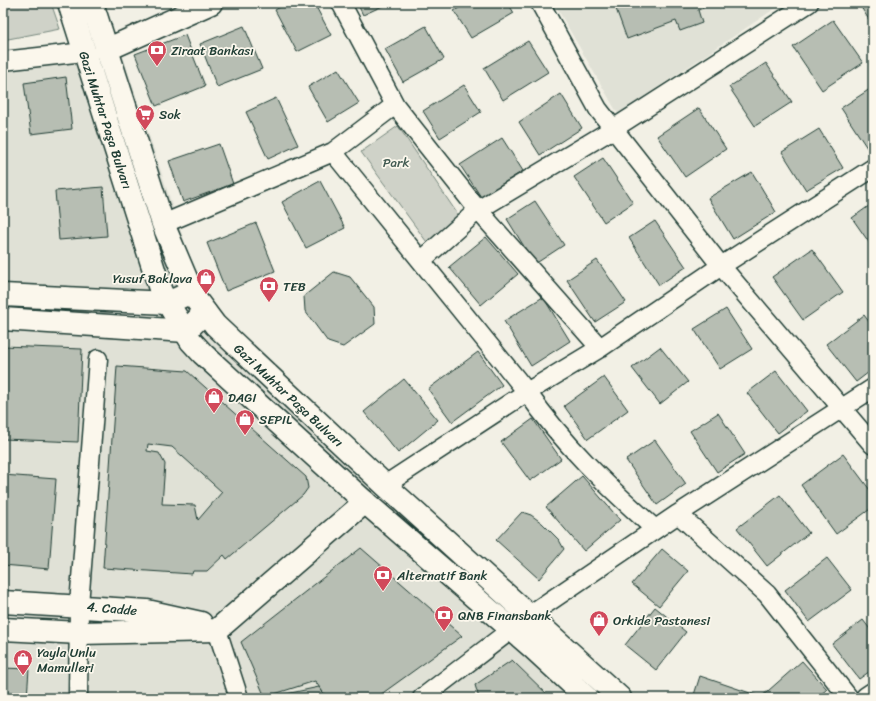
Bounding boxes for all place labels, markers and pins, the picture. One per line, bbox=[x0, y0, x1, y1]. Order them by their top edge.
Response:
bank icon: Ziraat Bankası bbox=[146, 39, 168, 67]
place label: Ziraat Bankası bbox=[171, 39, 254, 62]
supermarket icon: Sok bbox=[134, 103, 156, 131]
place label: Sok bbox=[159, 103, 181, 126]
place label: Yusuf Baklava bbox=[113, 267, 192, 290]
shop icon: Yusuf Baklava bbox=[195, 267, 217, 295]
bank icon: TEB bbox=[258, 275, 280, 303]
place label: TEB bbox=[283, 275, 306, 298]
shop icon: DAGI bbox=[203, 386, 225, 414]
place label: DAGI bbox=[228, 386, 256, 409]
shop icon: SEPIL bbox=[234, 408, 256, 436]
place label: SEPIL bbox=[259, 408, 292, 431]
bank icon: Alternatif Bank bbox=[372, 564, 394, 592]
place label: Alternatif Bank bbox=[396, 564, 487, 587]
bank icon: QNB Finansbank bbox=[433, 604, 455, 632]
place label: QNB Finansbank bbox=[458, 604, 551, 627]
shop icon: Orkide Pastanesi bbox=[588, 609, 610, 637]
place label: Orkide Pastanesi bbox=[613, 609, 710, 632]
place label: Yayla Unlu Mamulleri bbox=[37, 641, 96, 679]
shop icon: Yayla Unlu Mamulleri bbox=[12, 648, 34, 676]

